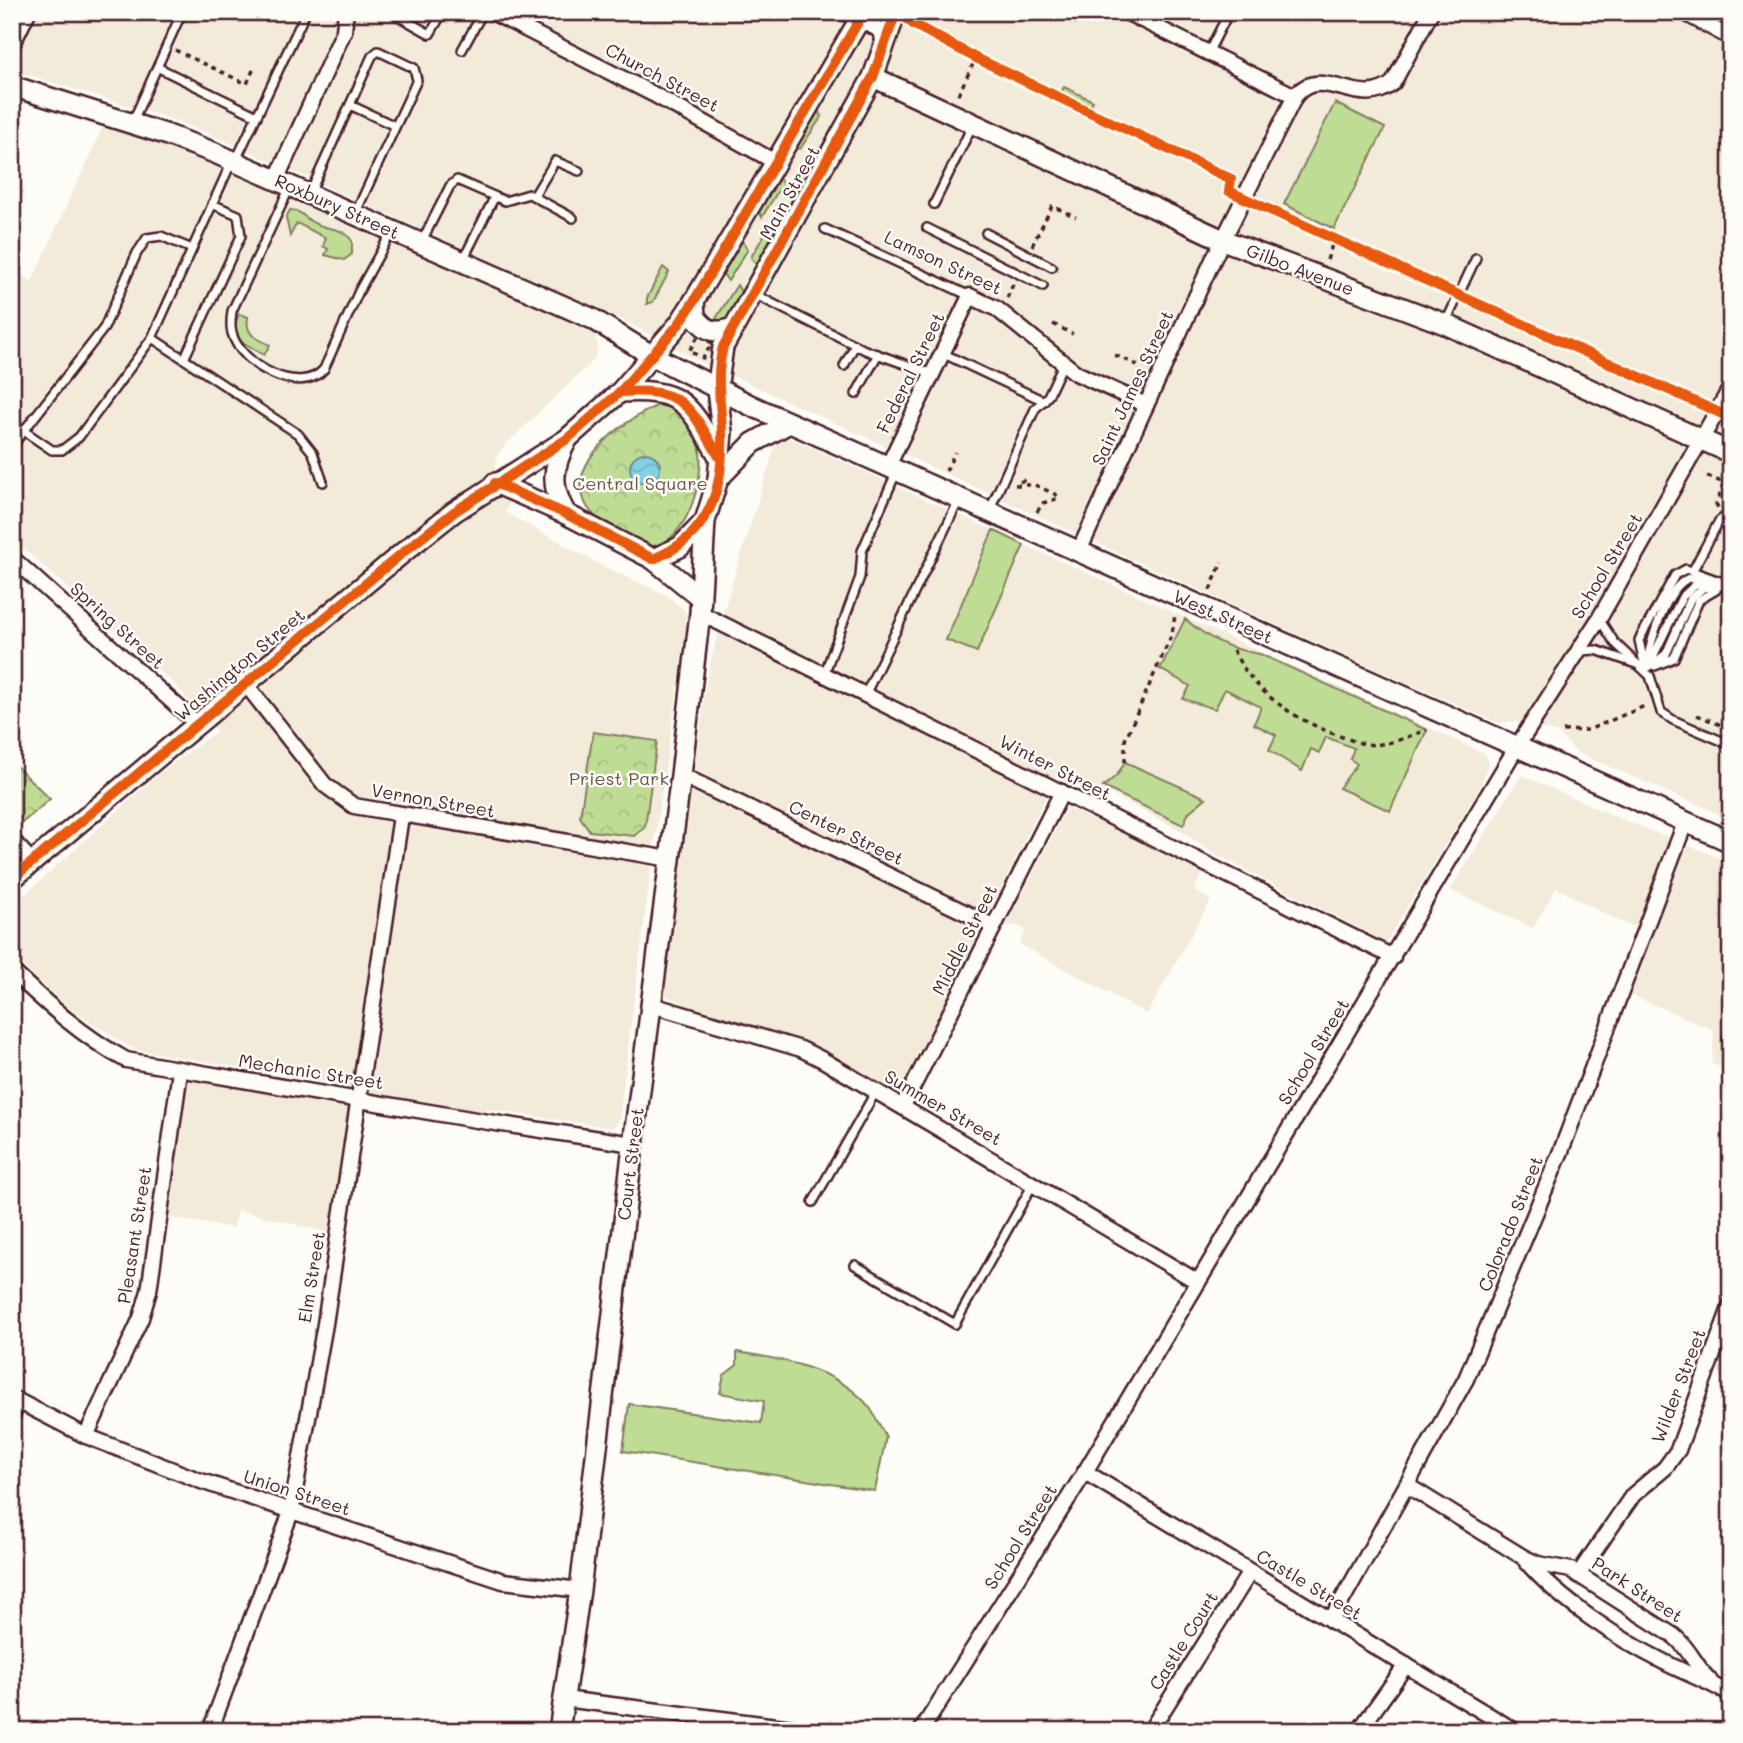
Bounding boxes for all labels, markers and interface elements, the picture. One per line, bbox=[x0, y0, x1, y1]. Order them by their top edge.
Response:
street label: Church Street bbox=[601, 37, 724, 117]
street label: Main Street bbox=[753, 141, 825, 244]
street label: Roxbury Street bbox=[271, 168, 404, 244]
street label: Lamson Street bbox=[881, 224, 1006, 300]
street label: Gilbo Avenue bbox=[1243, 238, 1358, 301]
street label: Saint James Street bbox=[1086, 306, 1179, 469]
street label: Federal Street bbox=[870, 308, 950, 437]
park label: Central Square bbox=[572, 471, 708, 495]
street label: School Street bbox=[1565, 508, 1647, 623]
street label: Spring Street bbox=[65, 576, 170, 674]
street label: West Street bbox=[1170, 583, 1277, 649]
street label: Washington Street bbox=[169, 603, 310, 726]
street label: Winter Street bbox=[995, 729, 1115, 806]
park label: Priest Park bbox=[569, 766, 669, 790]
street label: Vernon Street bbox=[369, 777, 497, 823]
street label: Center Street bbox=[785, 794, 908, 870]
street label: Middle Street bbox=[926, 880, 1002, 999]
street label: School Street bbox=[1272, 994, 1354, 1109]
street label: Mechanic Street bbox=[237, 1048, 385, 1094]
street label: Summer Street bbox=[880, 1064, 1007, 1151]
street label: Court Street bbox=[611, 1106, 649, 1222]
street label: Colorado Street bbox=[1472, 1152, 1548, 1295]
street label: Pleasant Street bbox=[111, 1164, 157, 1305]
street label: Elm Street bbox=[292, 1229, 330, 1324]
street label: Wilder Street bbox=[1645, 1325, 1711, 1446]
street label: Union Street bbox=[241, 1463, 354, 1521]
street label: School Street bbox=[978, 1479, 1062, 1594]
street label: Castle Street bbox=[1252, 1543, 1367, 1625]
street label: Park Street bbox=[1587, 1551, 1688, 1628]
street label: Castle Court bbox=[1143, 1586, 1223, 1695]

